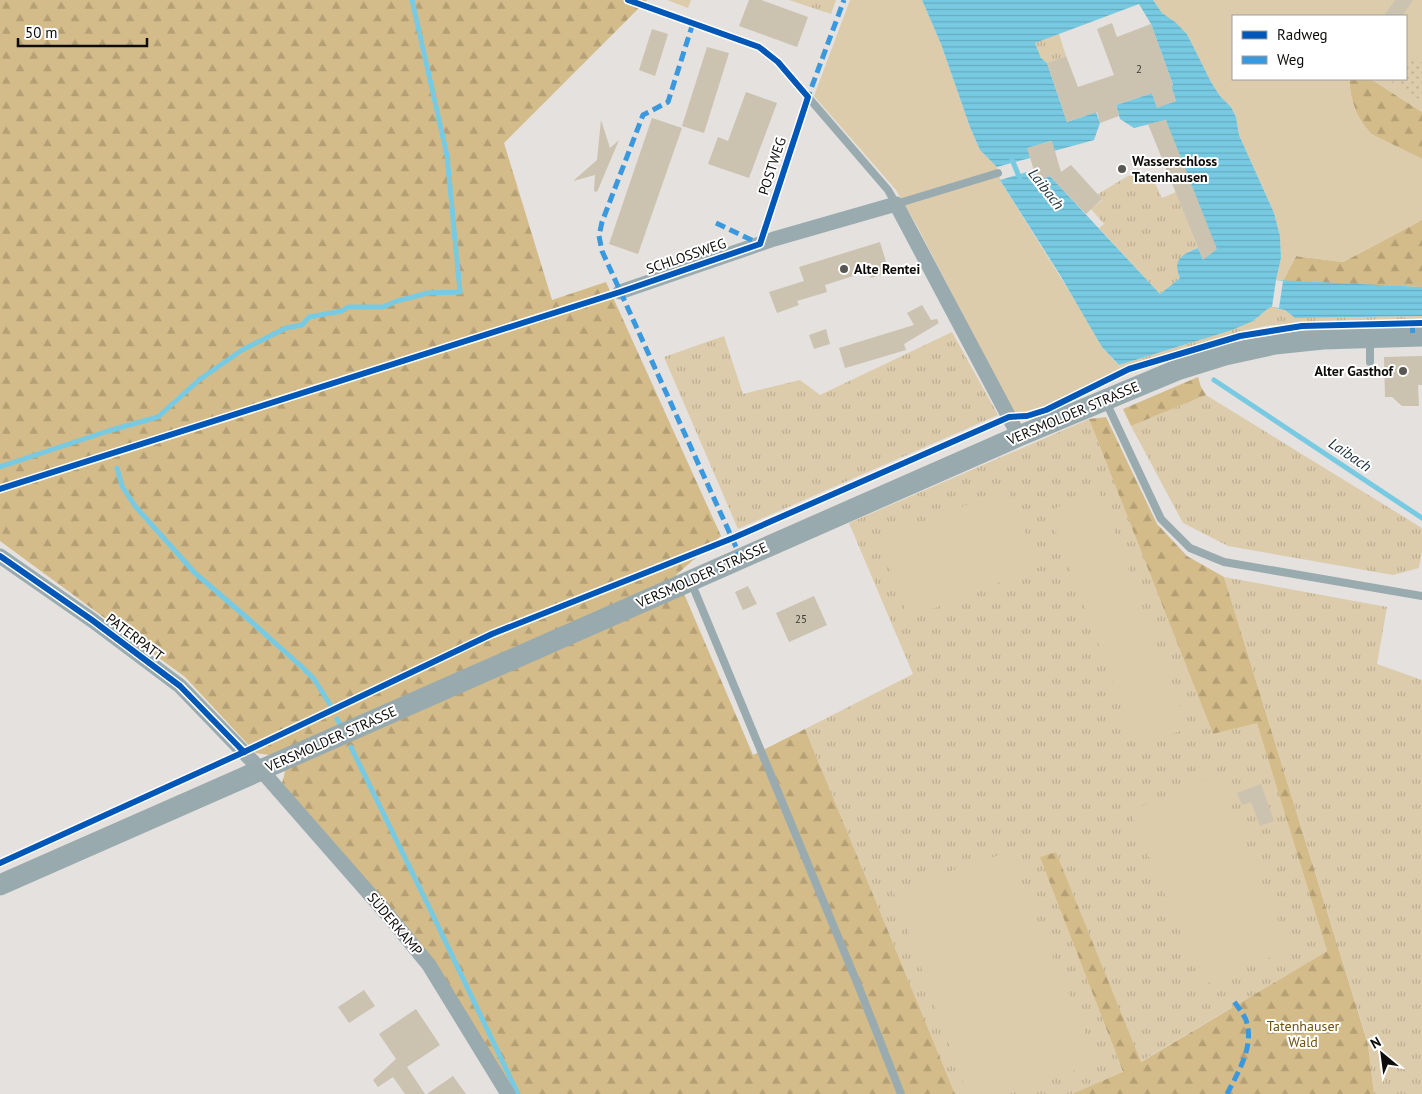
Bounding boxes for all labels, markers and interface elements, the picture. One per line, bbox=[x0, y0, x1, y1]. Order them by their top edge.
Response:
scale bar bbox=[18, 15, 146, 47]
legend bbox=[1232, 15, 1407, 80]
text: 50 m bbox=[25, 23, 58, 42]
text: Radweg bbox=[1277, 25, 1328, 44]
text: Weg bbox=[1277, 50, 1304, 69]
house number: 2 bbox=[1136, 62, 1142, 76]
street label: POSTWEG bbox=[754, 135, 790, 197]
place label: Wasserschloss Tatenhausen bbox=[1132, 152, 1217, 186]
marker: Wasserschloss Tatenhausen bbox=[1116, 163, 1128, 175]
water label: Laibach bbox=[1024, 164, 1069, 213]
street label: SCHLOSSWEG bbox=[644, 234, 728, 278]
place label: Alte Rentei bbox=[854, 260, 920, 278]
marker: Alte Rentei bbox=[838, 263, 850, 275]
place label: Alter Gasthof bbox=[1314, 362, 1395, 380]
marker: Alter Gasthof bbox=[1397, 365, 1409, 377]
street label: VERSMOLDER STRASSE bbox=[1003, 377, 1142, 449]
water label: Laibach bbox=[1325, 433, 1375, 476]
street label: VERSMOLDER STRASSE bbox=[633, 538, 770, 612]
street label: PATERPATT bbox=[102, 609, 168, 665]
house number: 25 bbox=[795, 612, 807, 626]
street label: VERSMOLDER STRASSE bbox=[262, 702, 399, 776]
street label: SÜDERKAMP bbox=[363, 889, 427, 959]
park label: Tatenhauser Wald bbox=[1267, 1017, 1339, 1051]
north arrow bbox=[1357, 1029, 1407, 1079]
text: N bbox=[1367, 1033, 1384, 1053]

